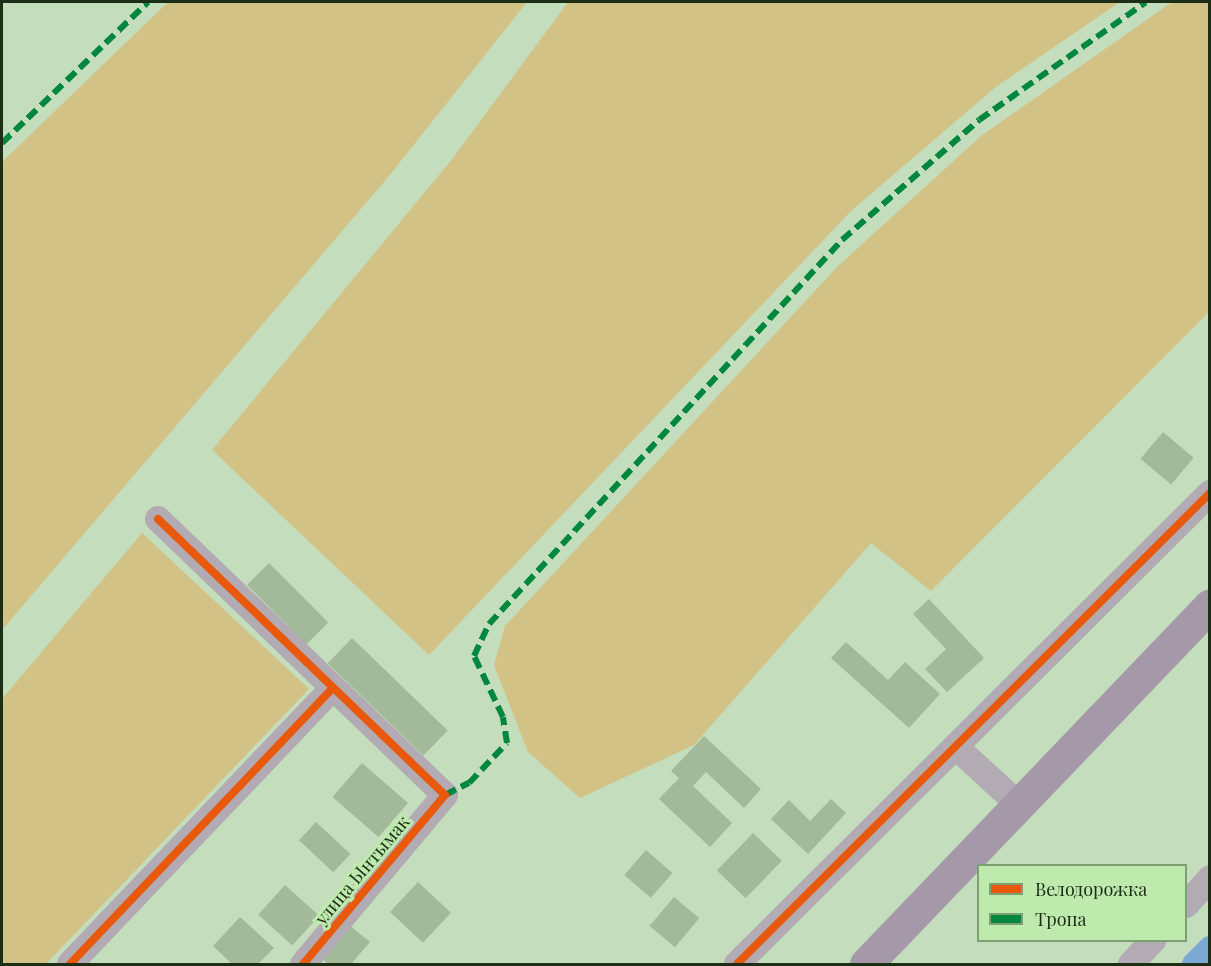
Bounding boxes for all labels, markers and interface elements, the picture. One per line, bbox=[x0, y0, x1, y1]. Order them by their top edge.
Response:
street label: улица Ынтымак bbox=[310, 811, 414, 929]
legend bbox=[977, 864, 1187, 942]
text: Велодорожка bbox=[1035, 877, 1147, 901]
text: Тропа bbox=[1035, 907, 1086, 931]

